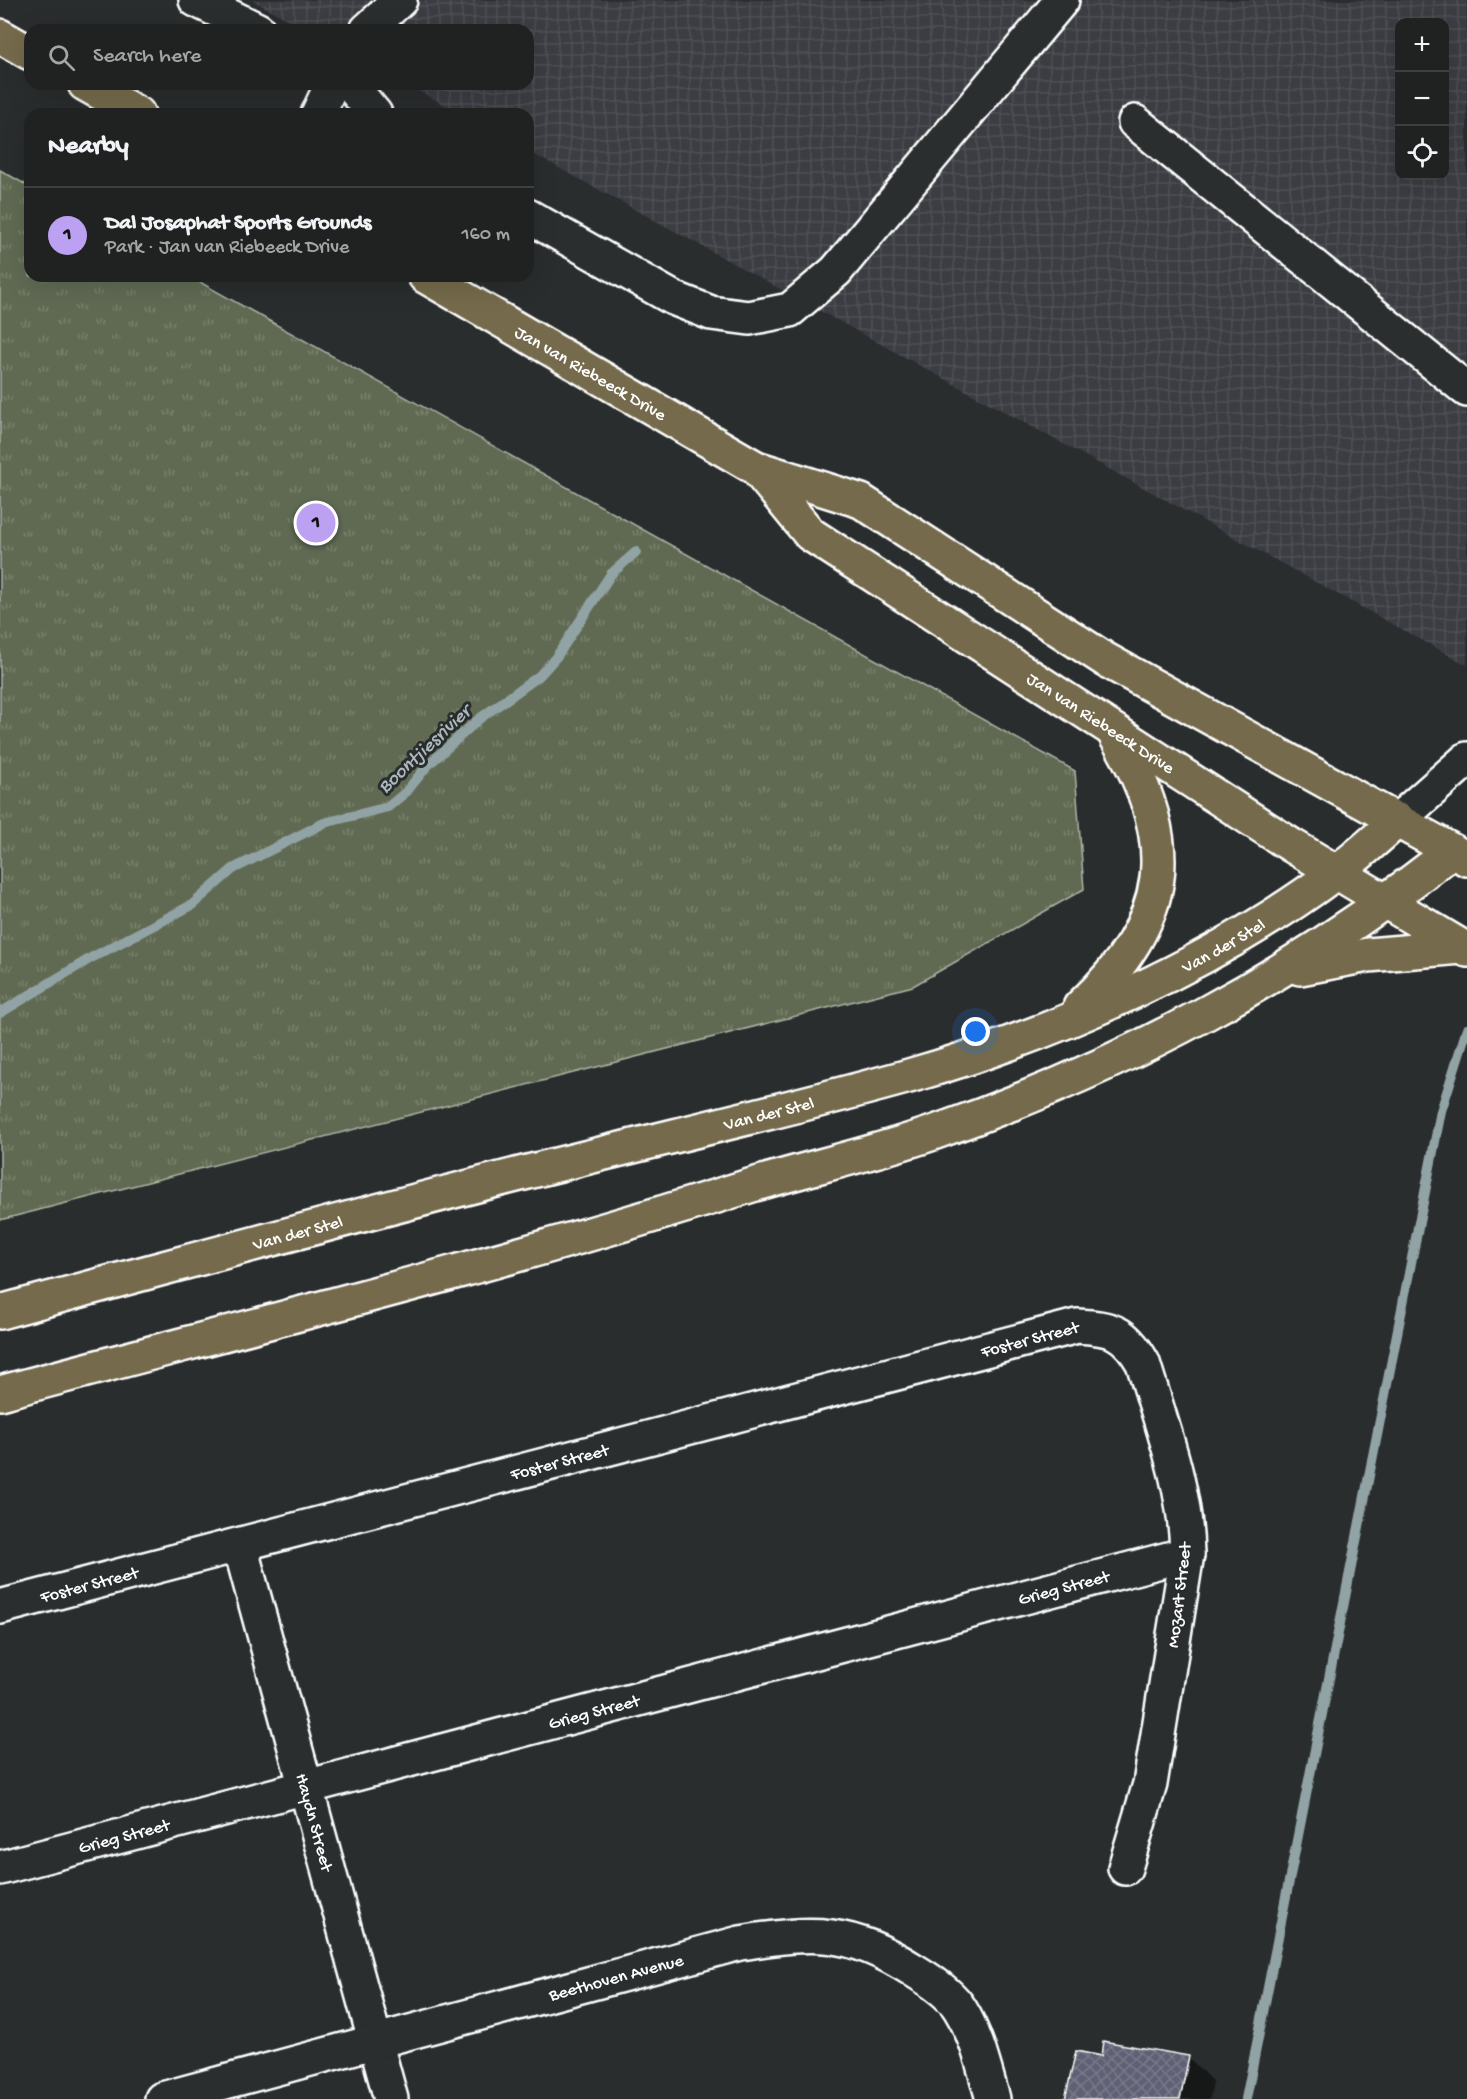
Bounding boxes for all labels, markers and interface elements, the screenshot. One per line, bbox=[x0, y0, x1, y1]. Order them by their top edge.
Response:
map controls bbox=[1395, 18, 1449, 180]
button: + bbox=[1395, 18, 1449, 72]
search box bbox=[24, 24, 534, 90]
icon: search bbox=[45, 41, 78, 74]
text: Search here bbox=[93, 44, 201, 70]
button: − bbox=[1395, 72, 1449, 126]
button: locate bbox=[1395, 126, 1449, 180]
text: Nearby bbox=[48, 132, 129, 163]
text: Dal Josaphat Sports Grounds bbox=[105, 211, 371, 237]
text: 1 bbox=[63, 224, 72, 247]
text: 160 m bbox=[461, 224, 510, 247]
text: Park · Jan van Riebeeck Drive bbox=[105, 237, 349, 260]
street label: Jan van Riebeeck Drive bbox=[510, 322, 670, 427]
pin: 1 bbox=[296, 500, 336, 546]
street label: Jan van Riebeeck Drive bbox=[1022, 669, 1178, 780]
water label: Boontjiesrivier bbox=[374, 699, 479, 799]
street label: Van der Stel bbox=[1178, 915, 1270, 979]
your location bbox=[961, 1017, 990, 1046]
street label: Van der Stel bbox=[721, 1094, 817, 1137]
street label: Van der Stel bbox=[250, 1212, 345, 1257]
street label: Foster Street bbox=[978, 1318, 1083, 1364]
street label: Foster Street bbox=[508, 1440, 613, 1487]
street label: Mozart Street bbox=[1164, 1540, 1198, 1649]
street label: Foster Street bbox=[37, 1563, 143, 1609]
street label: Grieg Street bbox=[1016, 1567, 1114, 1611]
street label: Grieg Street bbox=[546, 1691, 644, 1736]
street label: Haydn Street bbox=[290, 1771, 337, 1875]
street label: Grieg Street bbox=[77, 1815, 174, 1860]
street label: Beethoven Avenue bbox=[546, 1951, 687, 2007]

